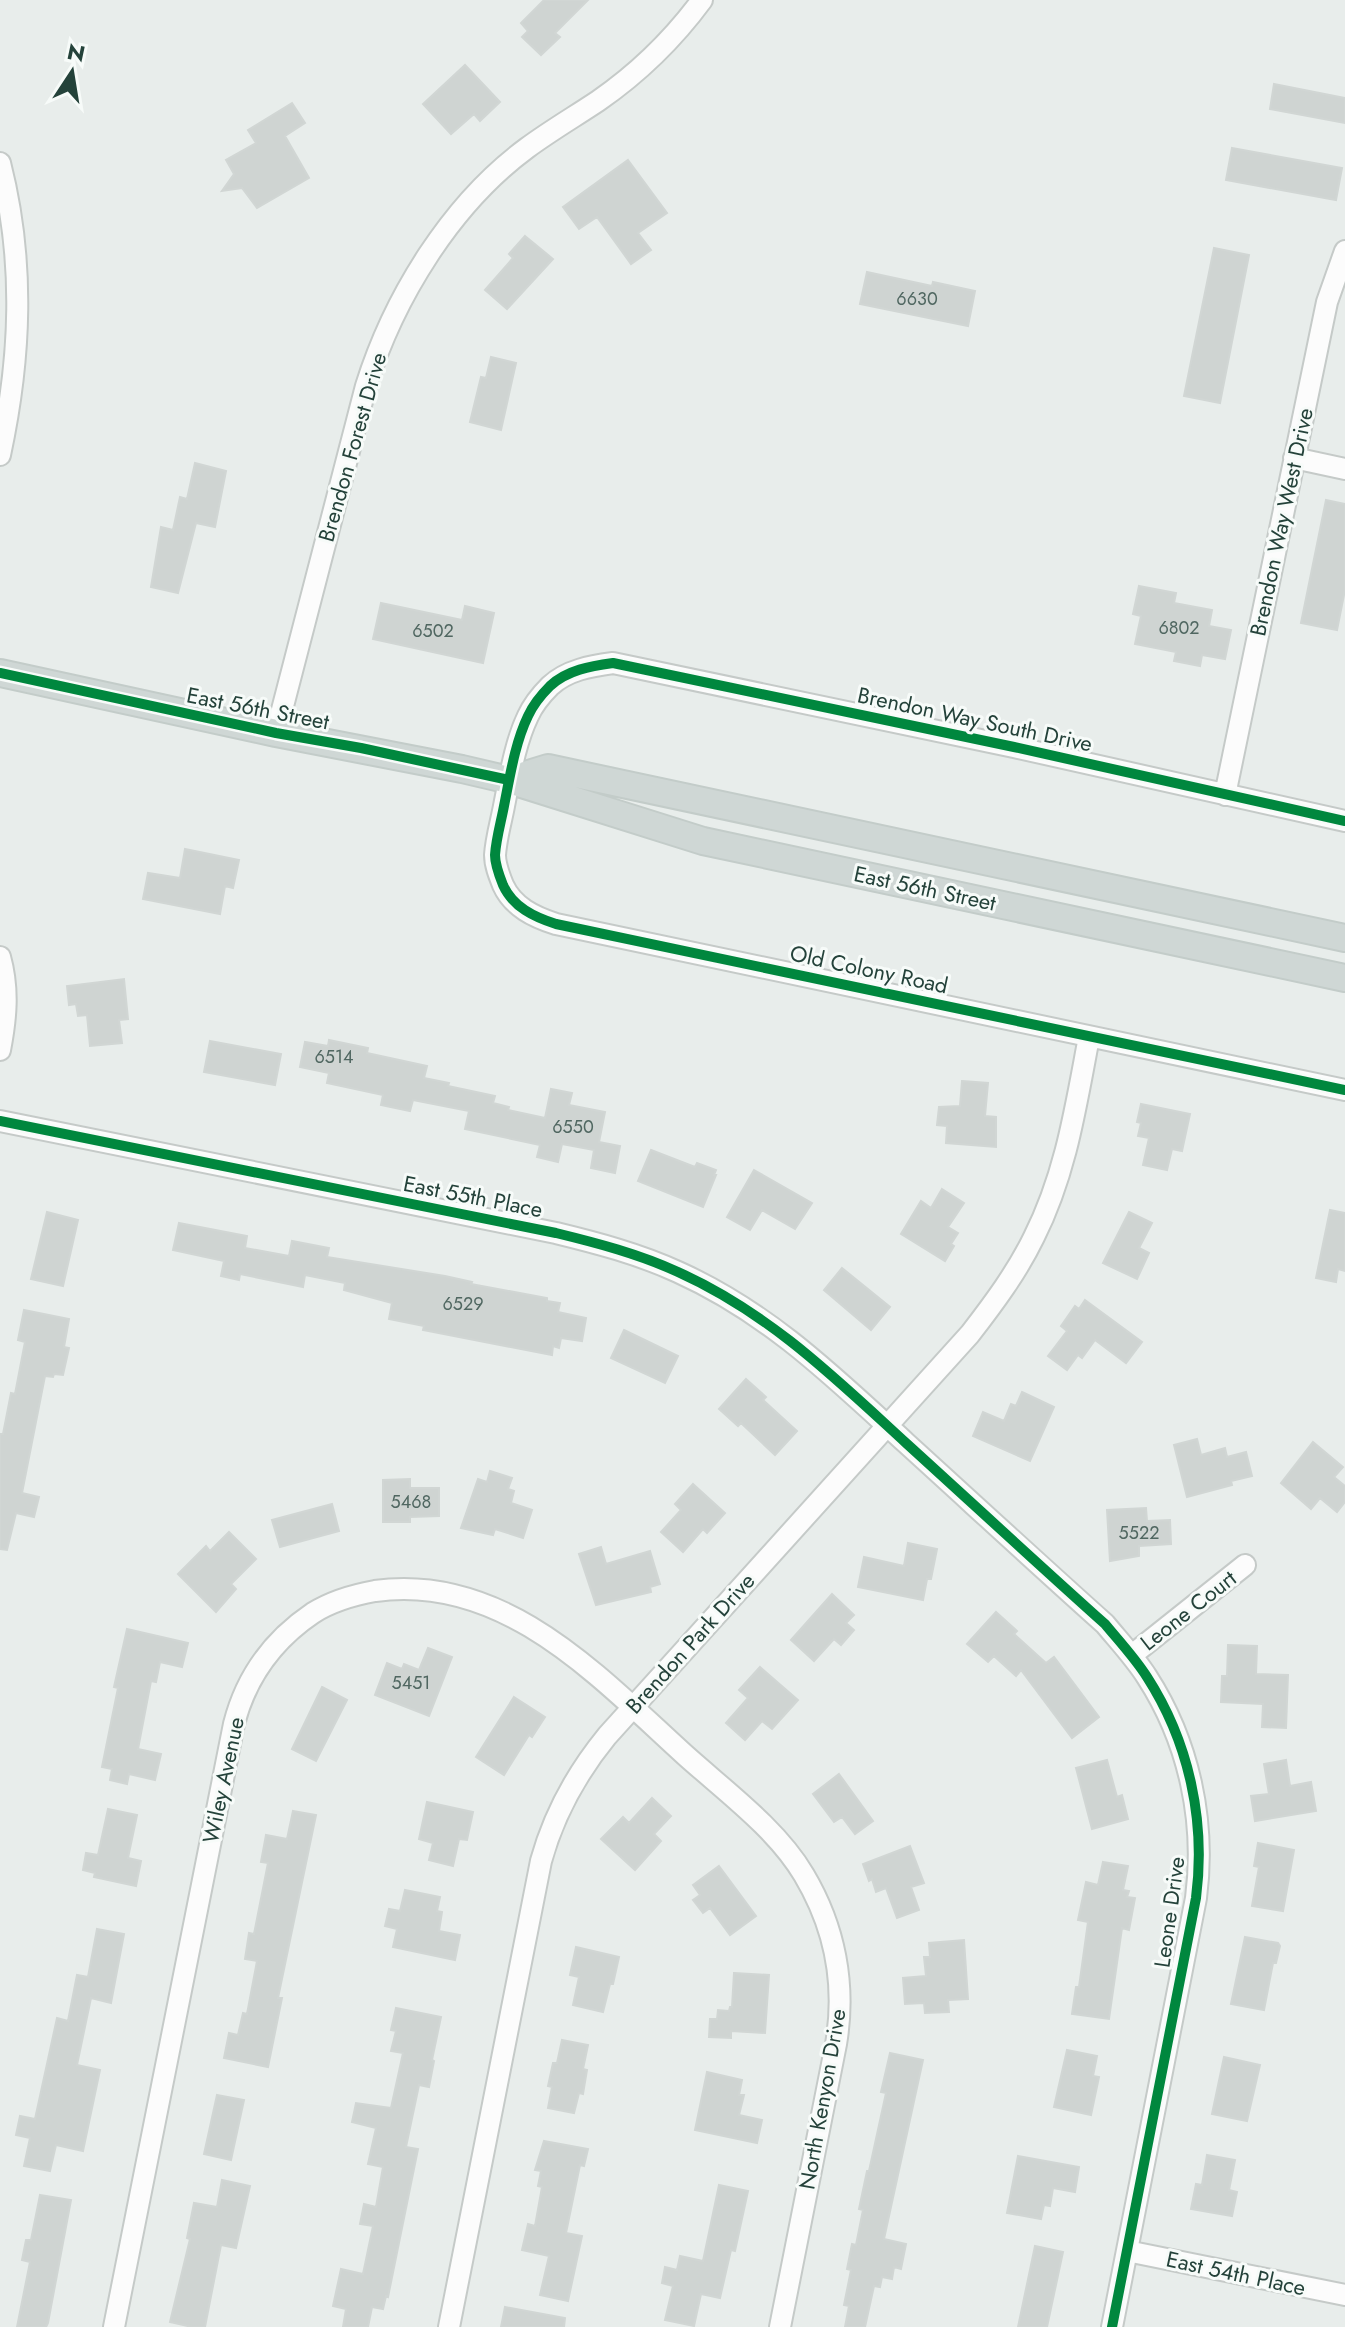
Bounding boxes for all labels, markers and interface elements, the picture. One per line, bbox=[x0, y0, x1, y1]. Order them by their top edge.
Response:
north arrow bbox=[32, 32, 112, 112]
text: N bbox=[64, 35, 88, 70]
house number: 6630 bbox=[896, 286, 938, 312]
street label: Brendon Forest Drive bbox=[310, 349, 394, 545]
street label: Brendon Way West Drive bbox=[1241, 405, 1321, 639]
house number: 6802 bbox=[1158, 615, 1200, 641]
house number: 6502 bbox=[412, 618, 454, 644]
street label: Brendon Way South Drive bbox=[855, 678, 1095, 760]
street label: East 56th Street bbox=[184, 679, 333, 738]
street label: East 56th Street bbox=[851, 857, 1000, 919]
street label: Old Colony Road bbox=[787, 937, 951, 1001]
house number: 6514 bbox=[314, 1044, 354, 1070]
house number: 6550 bbox=[552, 1114, 594, 1140]
street label: East 55th Place bbox=[401, 1167, 545, 1225]
house number: 6529 bbox=[442, 1291, 484, 1317]
house number: 5468 bbox=[391, 1489, 431, 1515]
house number: 5522 bbox=[1119, 1520, 1159, 1546]
street label: Leone Court bbox=[1133, 1562, 1243, 1658]
street label: Brendon Park Drive bbox=[618, 1565, 762, 1721]
house number: 5451 bbox=[392, 1670, 430, 1696]
street label: Wiley Avenue bbox=[194, 1714, 252, 1846]
street label: Leone Drive bbox=[1145, 1854, 1193, 1970]
street label: North Kenyon Drive bbox=[790, 2006, 854, 2192]
street label: East 54th Place bbox=[1163, 2243, 1309, 2303]

